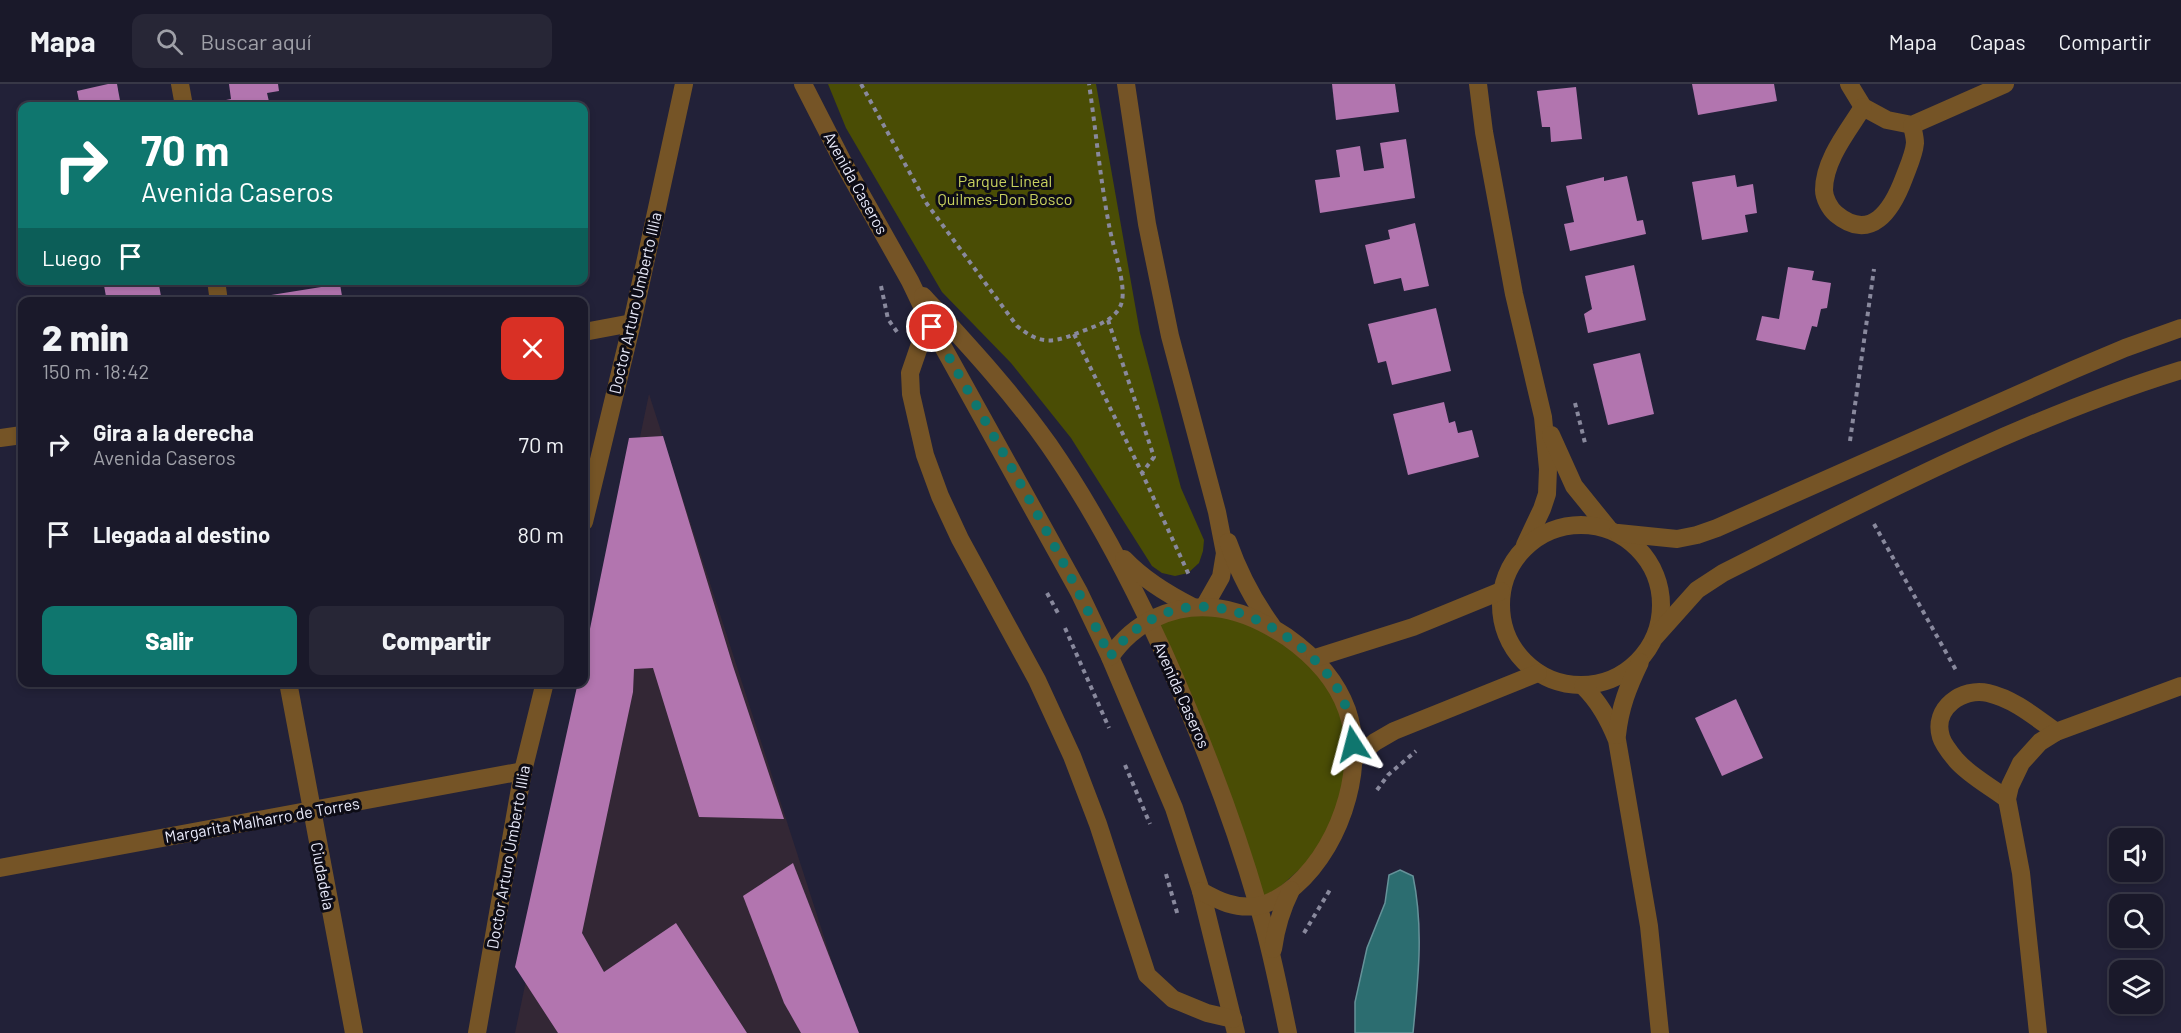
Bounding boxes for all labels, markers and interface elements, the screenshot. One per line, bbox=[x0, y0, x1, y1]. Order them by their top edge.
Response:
search box bbox=[132, 14, 552, 68]
text: Mapa bbox=[30, 24, 96, 58]
icon: search bbox=[153, 25, 186, 58]
text: Buscar aquí bbox=[201, 28, 311, 54]
text: Mapa bbox=[1889, 29, 1937, 54]
text: Capas bbox=[1970, 29, 2026, 54]
text: Compartir bbox=[2059, 29, 2151, 54]
text: 70 m bbox=[141, 124, 229, 174]
icon: right bbox=[42, 126, 120, 204]
street label: Avenida Caseros bbox=[820, 128, 892, 237]
park label: Parque Lineal Quilmes-Don Bosco bbox=[938, 171, 1072, 208]
text: Avenida Caseros bbox=[141, 175, 334, 207]
street label: Doctor Arturo Umberto Illia bbox=[604, 210, 665, 396]
icon: arrive bbox=[114, 240, 147, 273]
text: Luego bbox=[42, 244, 102, 270]
pin bbox=[906, 301, 957, 352]
icon: arrive bbox=[915, 310, 948, 343]
text: 2 min bbox=[42, 315, 129, 358]
button: close bbox=[501, 317, 564, 380]
text: 150 m · 18:42 bbox=[42, 359, 149, 383]
text: Gira a la derecha bbox=[93, 419, 254, 445]
icon: right bbox=[42, 428, 75, 461]
text: 70 m bbox=[519, 431, 564, 457]
text: Avenida Caseros bbox=[93, 445, 236, 469]
icon: arrive bbox=[42, 518, 75, 551]
text: Llegada al destino bbox=[93, 521, 270, 547]
text: 80 m bbox=[518, 521, 564, 547]
button: Salir bbox=[42, 606, 297, 675]
button: Compartir bbox=[309, 606, 564, 675]
street label: Avenida Caseros bbox=[1151, 639, 1214, 751]
position arrow bbox=[1321, 712, 1385, 776]
street label: Doctor Arturo Umberto Illia bbox=[482, 764, 533, 950]
street label: Margarita Malharro de Torres bbox=[163, 793, 361, 846]
map controls bbox=[2109, 828, 2163, 1014]
button: sound bbox=[2109, 828, 2163, 882]
street label: Ciudadela bbox=[308, 841, 339, 911]
button: search bbox=[2109, 894, 2163, 948]
button: layers bbox=[2109, 960, 2163, 1014]

